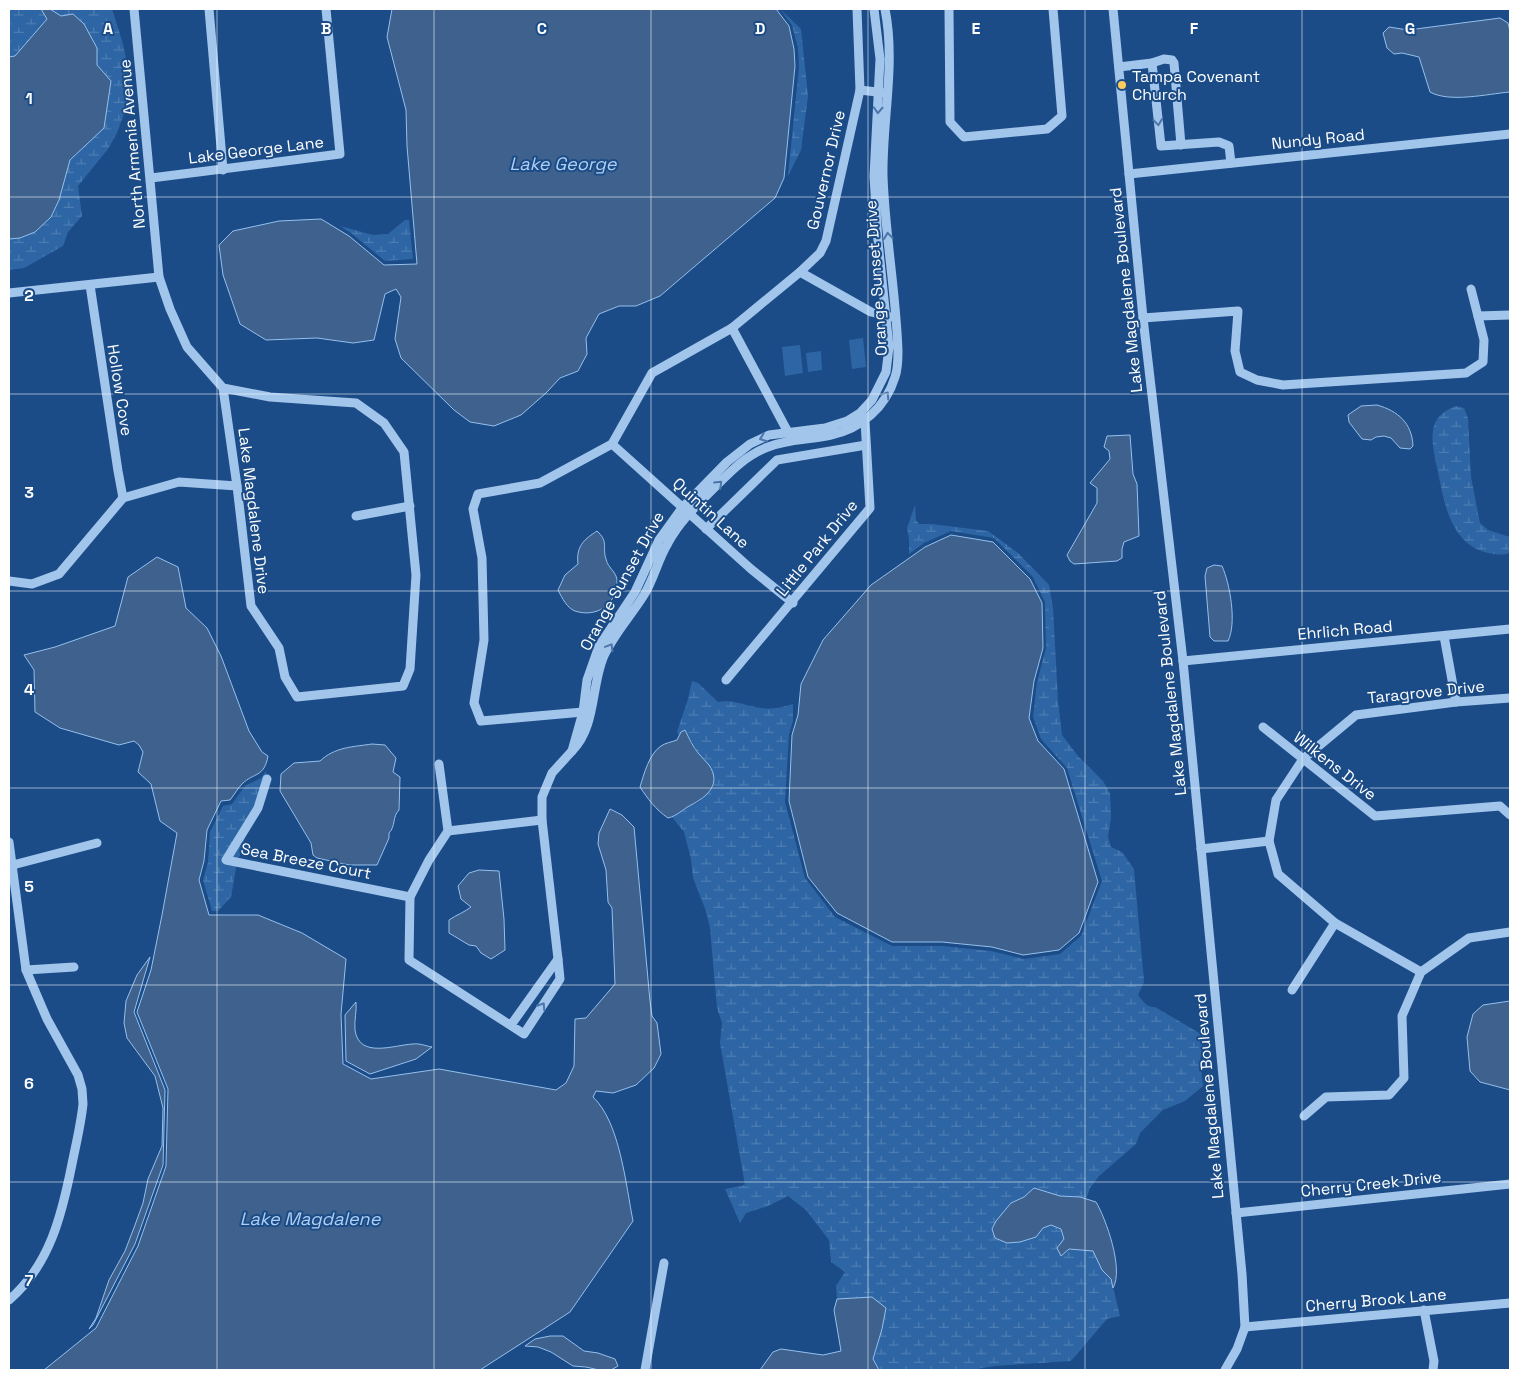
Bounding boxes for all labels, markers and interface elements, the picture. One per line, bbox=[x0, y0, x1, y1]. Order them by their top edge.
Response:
text: A bbox=[103, 18, 113, 39]
text: B bbox=[321, 18, 331, 39]
text: C bbox=[537, 18, 547, 39]
text: D bbox=[755, 18, 765, 39]
text: E bbox=[972, 18, 981, 39]
text: F bbox=[1190, 18, 1199, 39]
text: G bbox=[1405, 18, 1415, 39]
street label: North Armenia Avenue bbox=[114, 58, 150, 230]
place label: Tampa Covenant Church bbox=[1132, 66, 1260, 105]
marker: Tampa Covenant Church bbox=[1116, 79, 1128, 91]
text: 1 bbox=[25, 88, 33, 109]
one-way arrow bbox=[872, 106, 883, 114]
street label: Gouvernor Drive bbox=[802, 108, 850, 232]
one-way arrow bbox=[1152, 119, 1163, 127]
street label: Nundy Road bbox=[1270, 124, 1366, 154]
street label: Lake George Lane bbox=[187, 131, 325, 169]
water label: Lake George bbox=[509, 152, 618, 175]
street label: Lake Magdalene Boulevard bbox=[1105, 186, 1147, 394]
street label: Orange Sunset Drive bbox=[860, 199, 892, 357]
one-way arrow bbox=[883, 231, 894, 239]
text: 2 bbox=[24, 285, 34, 306]
street label: Hollow Cove bbox=[102, 343, 138, 437]
one-way arrow bbox=[880, 391, 889, 401]
street label: Lake Magdalene Drive bbox=[233, 427, 275, 595]
one-way arrow bbox=[759, 432, 768, 442]
street label: Quintin Lane bbox=[668, 473, 754, 553]
one-way arrow bbox=[713, 481, 722, 490]
text: 3 bbox=[24, 482, 34, 503]
street label: Little Park Drive bbox=[772, 495, 862, 601]
street label: Orange Sunset Drive bbox=[575, 508, 669, 654]
street label: Lake Magdalene Boulevard bbox=[1149, 589, 1191, 797]
street label: Ehrlich Road bbox=[1297, 615, 1393, 645]
one-way arrow bbox=[603, 643, 613, 652]
street label: Taragrove Drive bbox=[1366, 675, 1486, 709]
text: 4 bbox=[24, 679, 34, 700]
street label: Wilkens Drive bbox=[1289, 727, 1381, 805]
street label: Sea Breeze Court bbox=[239, 838, 373, 884]
text: 5 bbox=[24, 876, 34, 897]
street label: Lake Magdalene Boulevard bbox=[1190, 992, 1228, 1200]
one-way arrow bbox=[536, 1003, 546, 1012]
text: 6 bbox=[24, 1073, 34, 1094]
street label: Cherry Creek Drive bbox=[1300, 1166, 1442, 1202]
water label: Lake Magdalene bbox=[240, 1207, 382, 1230]
text: 7 bbox=[25, 1270, 34, 1291]
street label: Cherry Brook Lane bbox=[1305, 1283, 1447, 1317]

